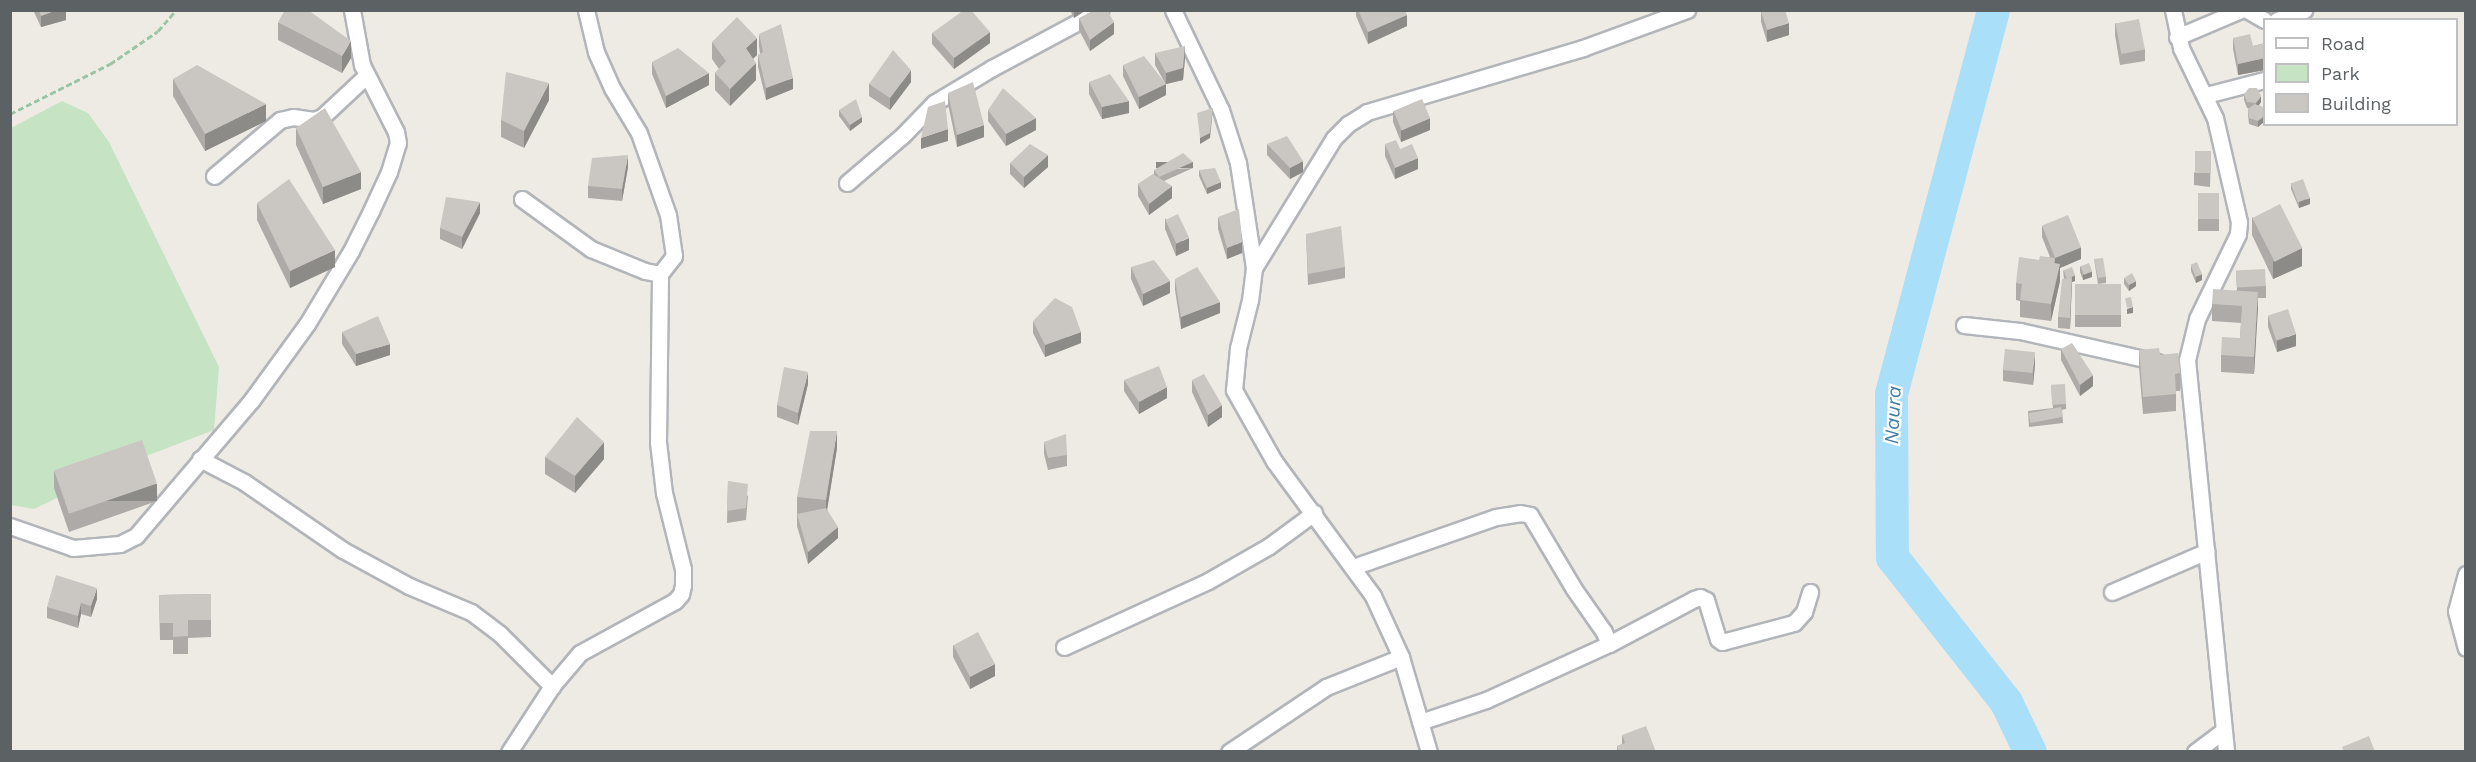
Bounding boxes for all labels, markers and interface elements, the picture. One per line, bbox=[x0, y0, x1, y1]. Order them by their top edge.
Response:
legend bbox=[2263, 18, 2458, 126]
text: Road bbox=[2321, 33, 2365, 54]
text: Park bbox=[2321, 63, 2360, 84]
text: Building bbox=[2321, 93, 2391, 114]
water label: Naura bbox=[1879, 385, 1907, 445]

